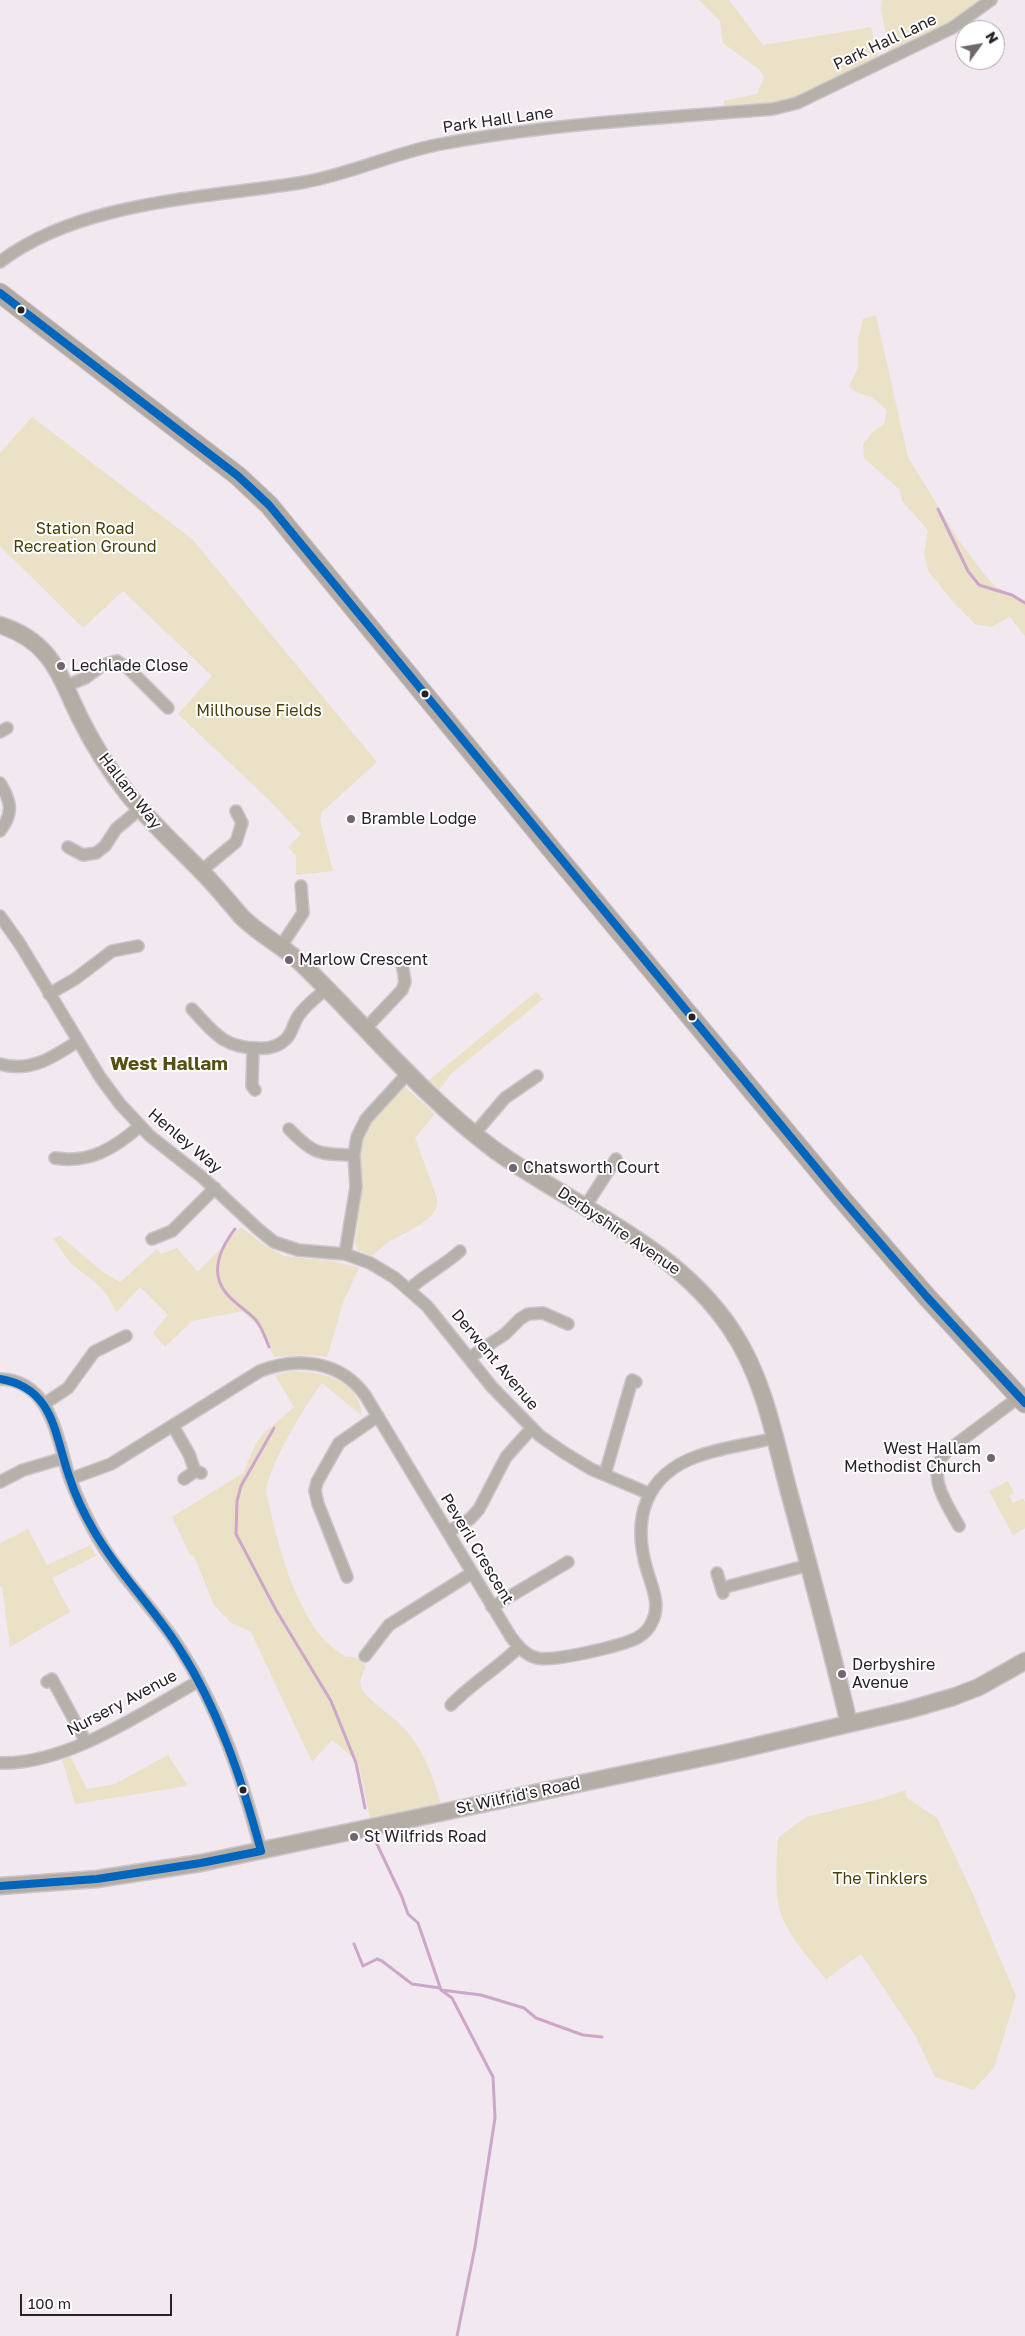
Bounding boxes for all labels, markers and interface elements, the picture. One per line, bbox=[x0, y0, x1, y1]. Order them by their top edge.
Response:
street label: Park Hall Lane bbox=[830, 10, 940, 74]
north arrow bbox=[955, 20, 1005, 70]
text: N bbox=[982, 28, 1002, 46]
street label: Park Hall Lane bbox=[441, 103, 555, 137]
unlabelled marker bbox=[16, 305, 26, 315]
park label: Station Road Recreation Ground bbox=[13, 519, 157, 557]
place label: Lechlade Close bbox=[71, 656, 188, 676]
marker: Lechlade Close bbox=[55, 660, 67, 672]
unlabelled marker bbox=[420, 689, 430, 699]
park label: Millhouse Fields bbox=[196, 701, 322, 721]
street label: Hallam Way bbox=[94, 749, 166, 833]
place label: Bramble Lodge bbox=[361, 809, 477, 829]
marker: Bramble Lodge bbox=[345, 813, 357, 825]
place label: Marlow Crescent bbox=[299, 950, 428, 970]
marker: Marlow Crescent bbox=[283, 954, 295, 966]
unlabelled marker bbox=[687, 1012, 697, 1022]
district label: West Hallam bbox=[110, 1053, 228, 1075]
street label: Henley Way bbox=[144, 1105, 226, 1177]
place label: Chatsworth Court bbox=[523, 1158, 660, 1178]
marker: Chatsworth Court bbox=[507, 1162, 519, 1174]
street label: Derbyshire Avenue bbox=[554, 1183, 684, 1279]
street label: Derwent Avenue bbox=[447, 1306, 543, 1414]
place label: West Hallam Methodist Church bbox=[844, 1439, 981, 1477]
marker: West Hallam Methodist Church bbox=[985, 1452, 997, 1464]
street label: Peveril Crescent bbox=[436, 1490, 518, 1608]
place label: Derbyshire Avenue bbox=[852, 1655, 935, 1693]
street label: Nursery Avenue bbox=[64, 1666, 180, 1740]
marker: Derbyshire Avenue bbox=[836, 1668, 848, 1680]
street label: St Wilfrid's Road bbox=[454, 1773, 582, 1819]
unlabelled marker bbox=[238, 1785, 248, 1795]
place label: St Wilfrids Road bbox=[364, 1827, 487, 1847]
marker: St Wilfrids Road bbox=[348, 1831, 360, 1843]
park label: The Tinklers bbox=[832, 1869, 928, 1889]
scale bar bbox=[22, 2284, 175, 2316]
text: 100 m bbox=[28, 2294, 71, 2312]

